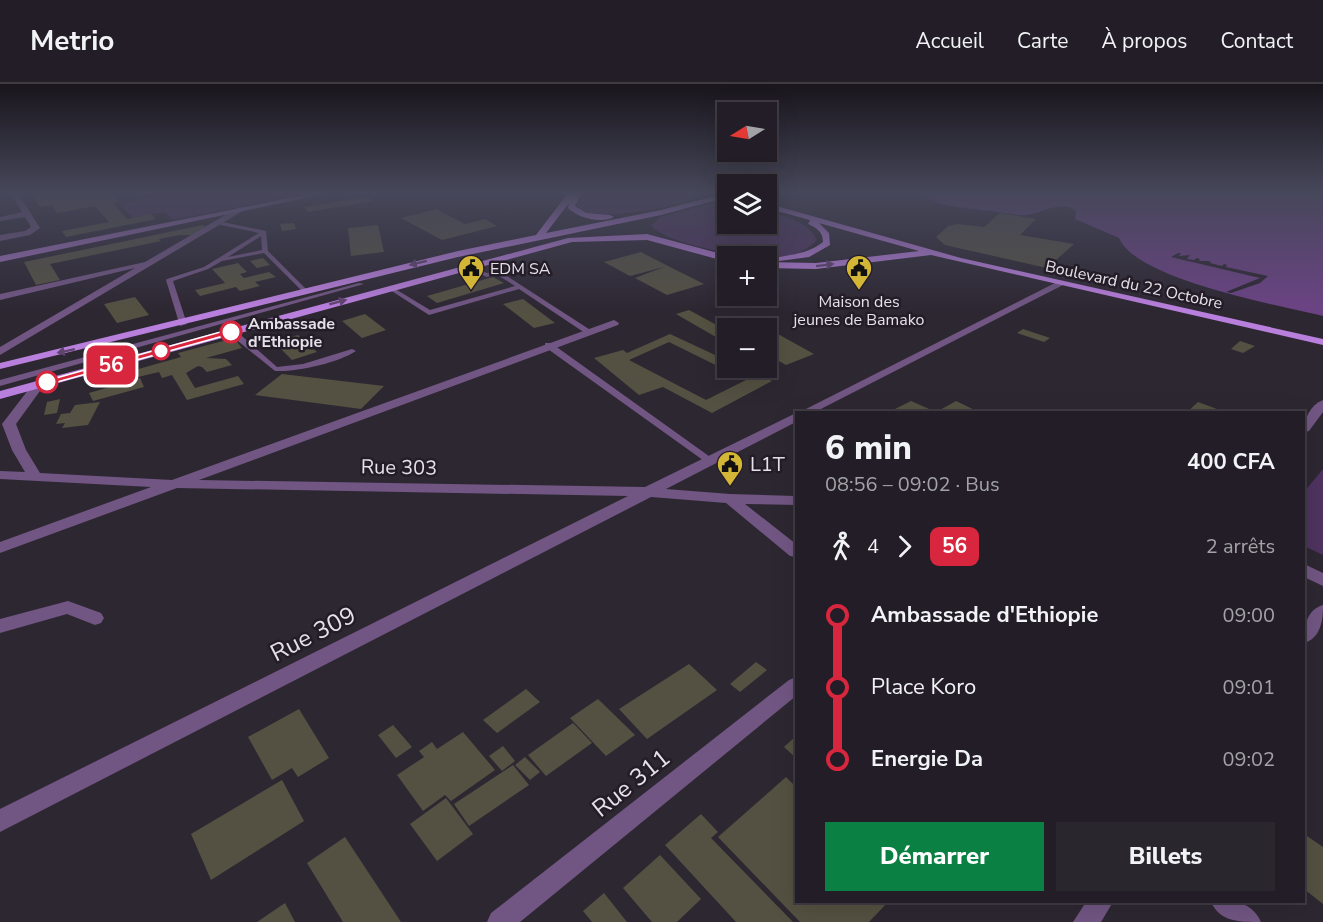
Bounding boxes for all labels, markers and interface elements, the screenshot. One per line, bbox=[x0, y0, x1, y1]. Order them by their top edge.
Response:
text: Metrio bbox=[30, 22, 114, 60]
text: Accueil bbox=[915, 27, 984, 55]
text: Carte bbox=[1017, 27, 1068, 55]
text: À propos bbox=[1101, 27, 1187, 55]
text: Contact bbox=[1220, 27, 1293, 55]
north arrow bbox=[717, 102, 777, 162]
map controls bbox=[717, 102, 777, 378]
button: layers bbox=[717, 174, 777, 234]
button: + bbox=[717, 246, 777, 306]
public building icon: EDM SA bbox=[456, 253, 486, 291]
public building icon: Maison des jeunes de Bamako bbox=[844, 253, 874, 291]
street label: Boulevard du 22 Octobre bbox=[1043, 255, 1224, 315]
place label: EDM SA bbox=[490, 258, 551, 280]
one-way arrow bbox=[409, 259, 427, 269]
one-way arrow bbox=[815, 260, 834, 270]
place label: Maison des jeunes de Bamako bbox=[793, 291, 924, 331]
one-way arrow bbox=[330, 297, 348, 306]
place label: Ambassade d'Ethiopie bbox=[248, 313, 335, 353]
button: − bbox=[717, 318, 777, 378]
marker: Ambassade d'Ethiopie bbox=[220, 321, 242, 343]
unlabelled marker bbox=[152, 342, 170, 360]
line badge: 56 bbox=[84, 346, 138, 384]
one-way arrow bbox=[57, 347, 75, 357]
text: 56 bbox=[98, 351, 124, 379]
unlabelled marker bbox=[36, 371, 58, 393]
text: 6 min bbox=[825, 426, 912, 471]
text: 400 CFA bbox=[1187, 447, 1275, 477]
public building icon: L1T bbox=[715, 449, 745, 487]
place label: L1T bbox=[750, 451, 785, 478]
street label: Rue 303 bbox=[361, 453, 437, 482]
text: 08:56 – 09:02 · Bus bbox=[825, 471, 1000, 498]
icon: walk bbox=[825, 530, 858, 563]
icon: forward bbox=[888, 530, 921, 563]
text: 56 bbox=[942, 532, 967, 560]
text: 4 bbox=[867, 533, 879, 560]
text: 2 arrêts bbox=[1206, 533, 1275, 560]
street label: Rue 309 bbox=[265, 599, 361, 669]
text: Ambassade d'Ethiopie bbox=[871, 600, 1098, 630]
text: 09:00 bbox=[1222, 602, 1275, 629]
text: Place Koro bbox=[871, 672, 976, 702]
text: 09:01 bbox=[1222, 674, 1275, 701]
street label: Rue 311 bbox=[585, 742, 677, 824]
text: Energie Da bbox=[871, 744, 983, 774]
text: 09:02 bbox=[1222, 746, 1275, 773]
button: Démarrer bbox=[825, 822, 1044, 891]
button: Billets bbox=[1056, 822, 1275, 891]

